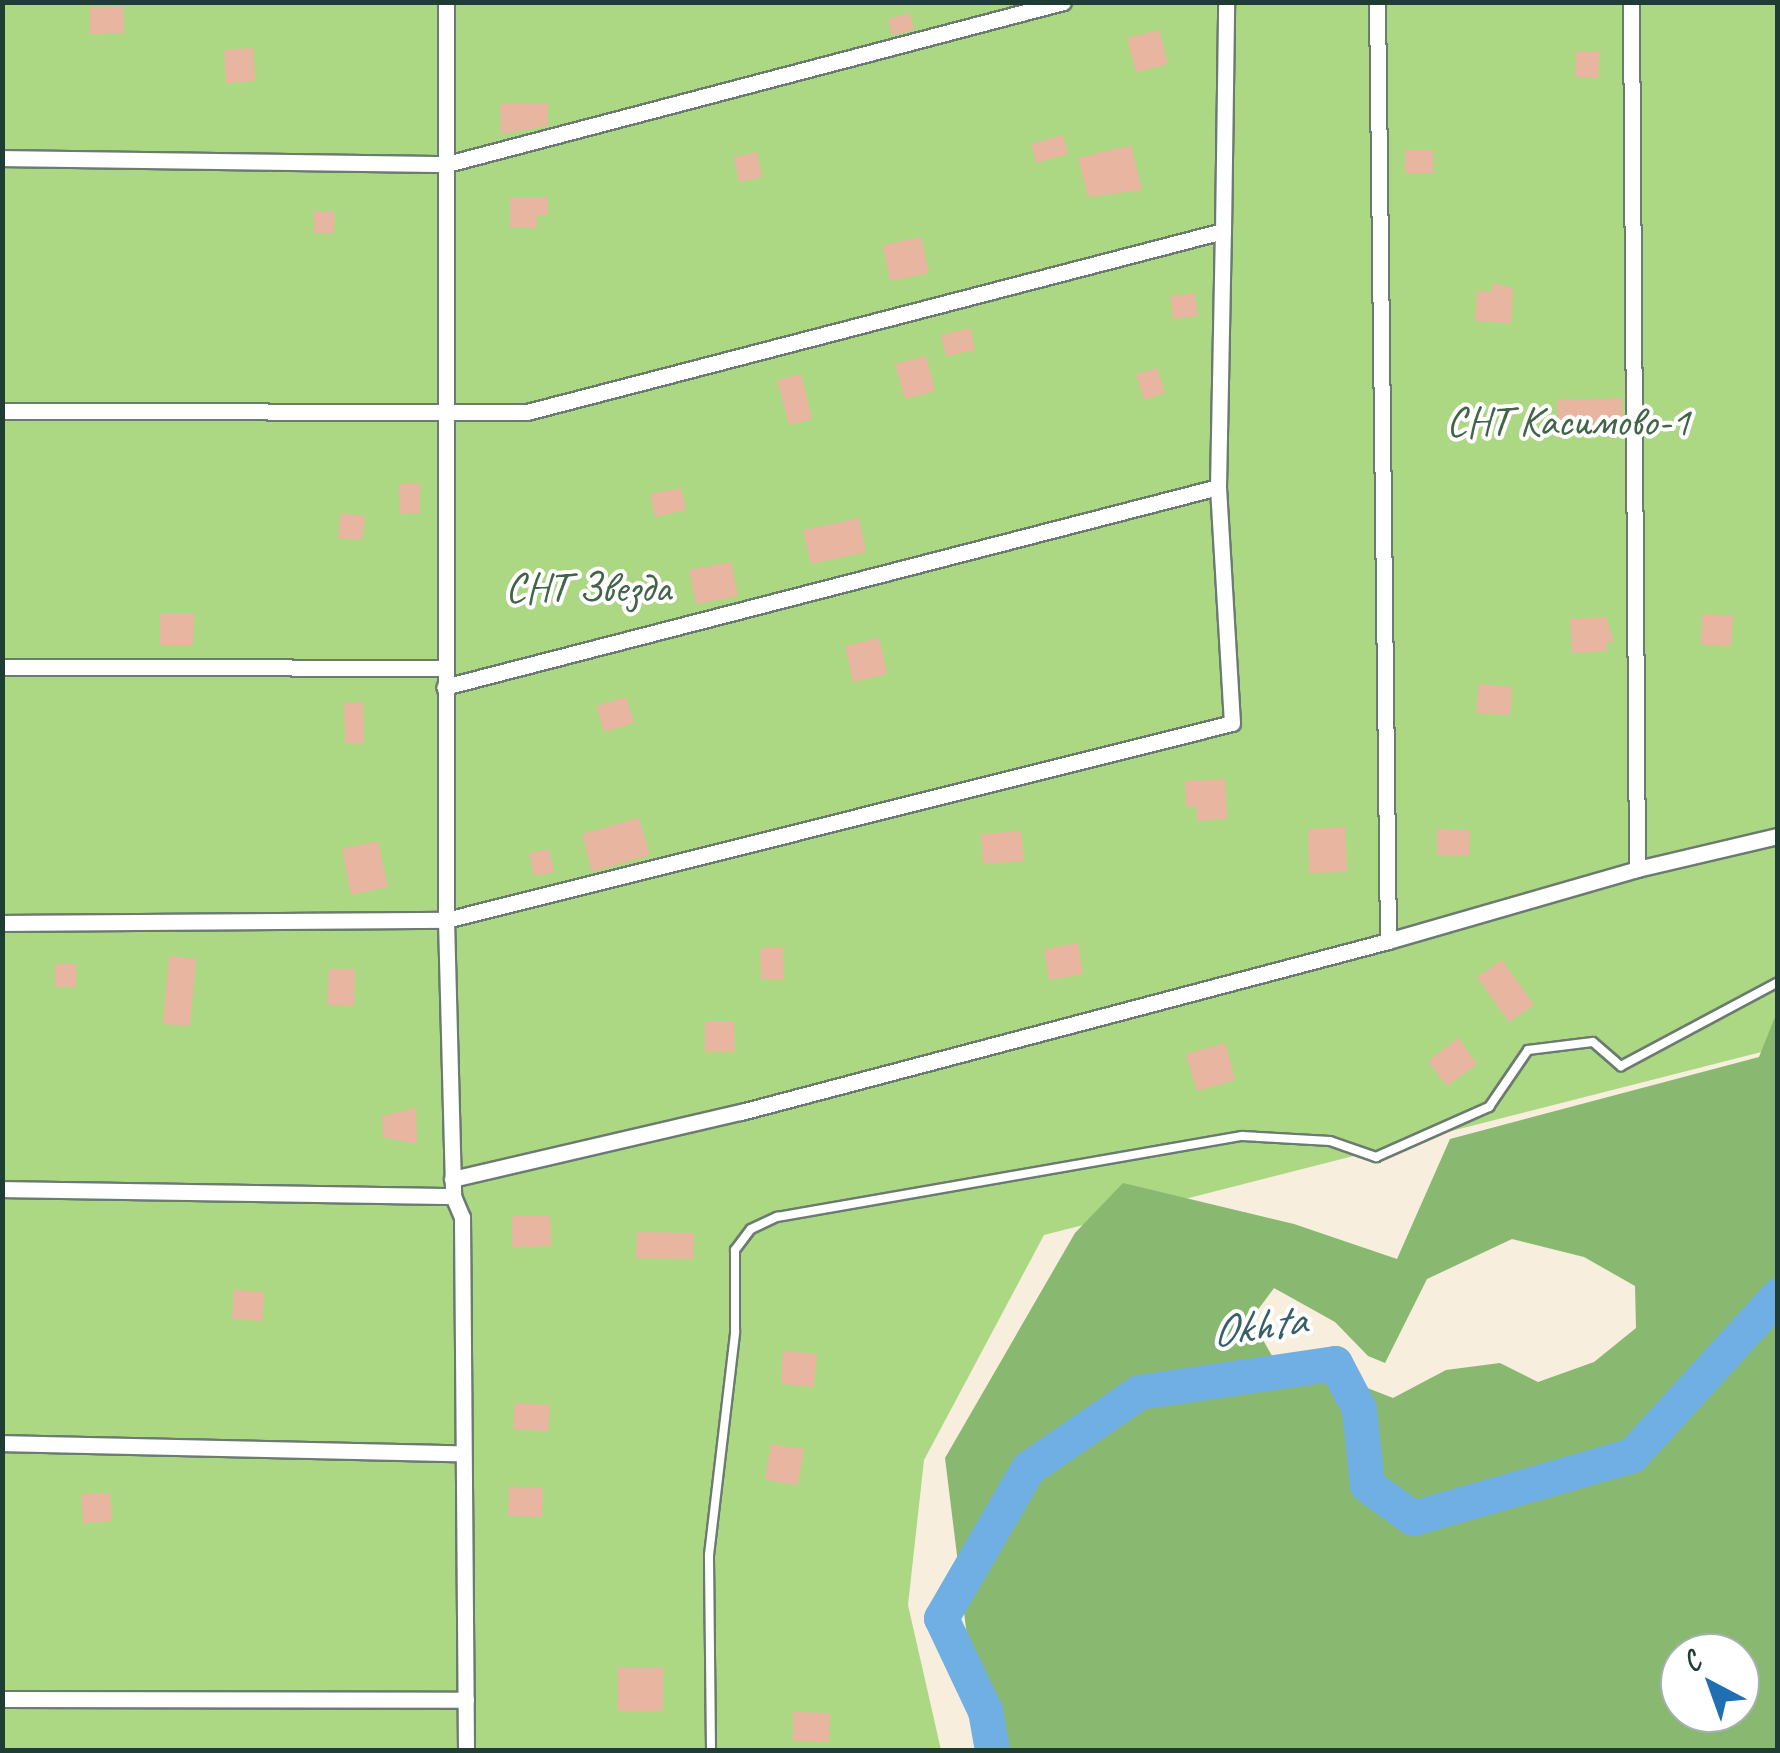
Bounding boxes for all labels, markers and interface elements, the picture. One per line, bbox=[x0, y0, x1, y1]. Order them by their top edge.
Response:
park label: СНТ Касимово-1 bbox=[1446, 397, 1690, 447]
park label: СНТ Звезда bbox=[505, 563, 671, 613]
water label: Okhta bbox=[1208, 1293, 1308, 1359]
north arrow bbox=[1660, 1633, 1760, 1733]
text: С bbox=[1675, 1644, 1708, 1679]

